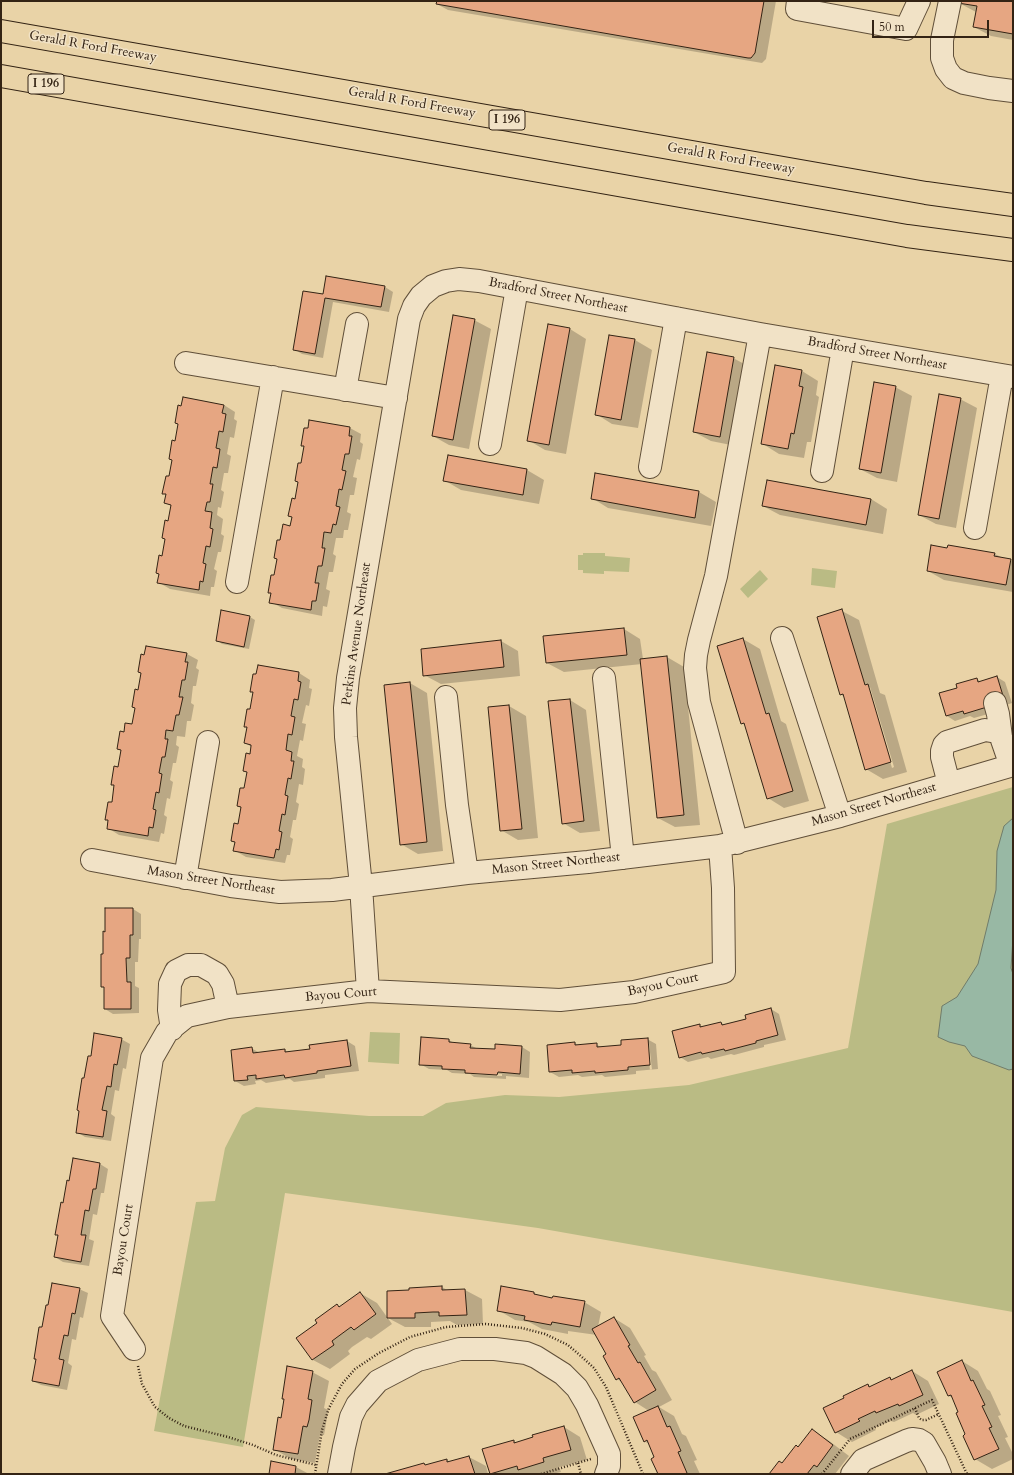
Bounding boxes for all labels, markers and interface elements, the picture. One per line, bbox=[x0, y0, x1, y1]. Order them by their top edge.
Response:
scale bar bbox=[874, 12, 991, 38]
text: 50 m bbox=[879, 19, 905, 35]
street label: Gerald R Ford Freeway bbox=[28, 28, 158, 66]
road number: I 196 bbox=[28, 74, 64, 94]
street label: Gerald R Ford Freeway bbox=[347, 84, 477, 122]
road number: I 196 bbox=[489, 110, 525, 130]
street label: Gerald R Ford Freeway bbox=[666, 140, 796, 178]
street label: Bradford Street Northeast bbox=[487, 275, 629, 317]
street label: Bradford Street Northeast bbox=[806, 334, 948, 374]
street label: Perkins Avenue Northeast bbox=[339, 562, 375, 706]
street label: Mason Street Northeast bbox=[810, 780, 938, 830]
street label: Mason Street Northeast bbox=[491, 850, 621, 878]
street label: Mason Street Northeast bbox=[146, 863, 276, 899]
street label: Bayou Court bbox=[626, 970, 700, 1000]
street label: Bayou Court bbox=[304, 984, 378, 1006]
street label: Bayou Court bbox=[111, 1203, 137, 1277]

